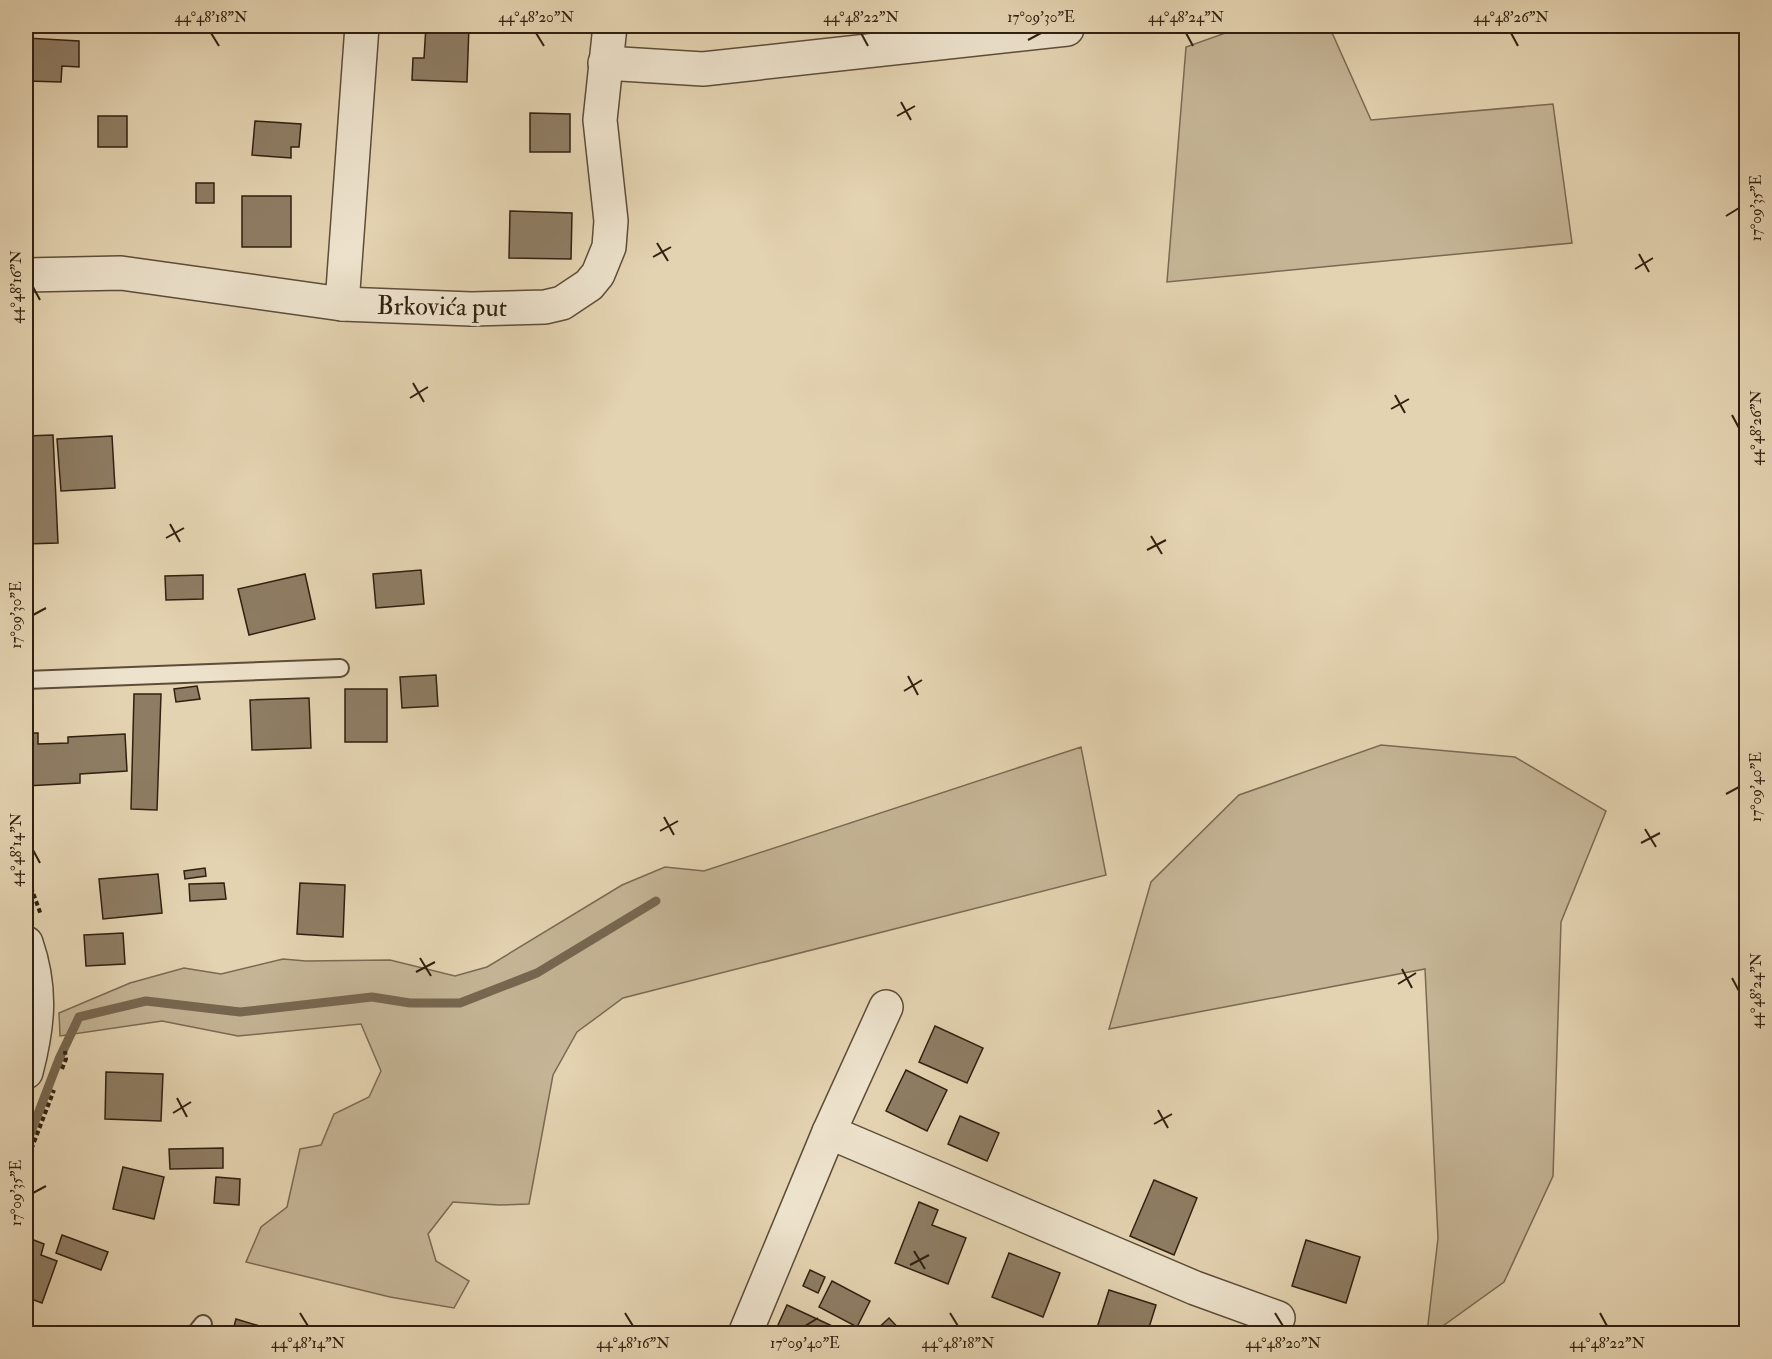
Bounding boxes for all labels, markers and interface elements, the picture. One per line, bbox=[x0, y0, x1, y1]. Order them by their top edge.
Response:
text: 44°48'18"N bbox=[175, 8, 248, 27]
text: 44°48'20"N bbox=[498, 8, 574, 27]
text: 44°48'22"N bbox=[823, 8, 899, 27]
text: 17°09'30"E bbox=[1007, 8, 1075, 27]
text: 44°48'24"N bbox=[1148, 8, 1225, 27]
text: 44°48'26"N bbox=[1473, 8, 1549, 27]
text: 17°09'35"E bbox=[1747, 175, 1766, 241]
text: 44°48'16"N bbox=[7, 250, 26, 324]
street label: Brkovića put bbox=[377, 290, 507, 325]
text: 44°48'26"N bbox=[1747, 390, 1766, 466]
text: 17°09'30"E bbox=[7, 581, 26, 649]
text: 17°09'40"E bbox=[1747, 752, 1766, 822]
text: 44°48'14"N bbox=[7, 813, 26, 887]
text: 44°48'24"N bbox=[1747, 952, 1766, 1029]
text: 17°09'35"E bbox=[7, 1160, 26, 1226]
text: 44°48'14"N bbox=[271, 1334, 345, 1353]
text: 44°48'16"N bbox=[596, 1334, 670, 1353]
text: 17°09'40"E bbox=[770, 1334, 840, 1353]
text: 44°48'18"N bbox=[922, 1334, 995, 1353]
text: 44°48'20"N bbox=[1245, 1334, 1321, 1353]
text: 44°48'22"N bbox=[1569, 1334, 1645, 1353]

